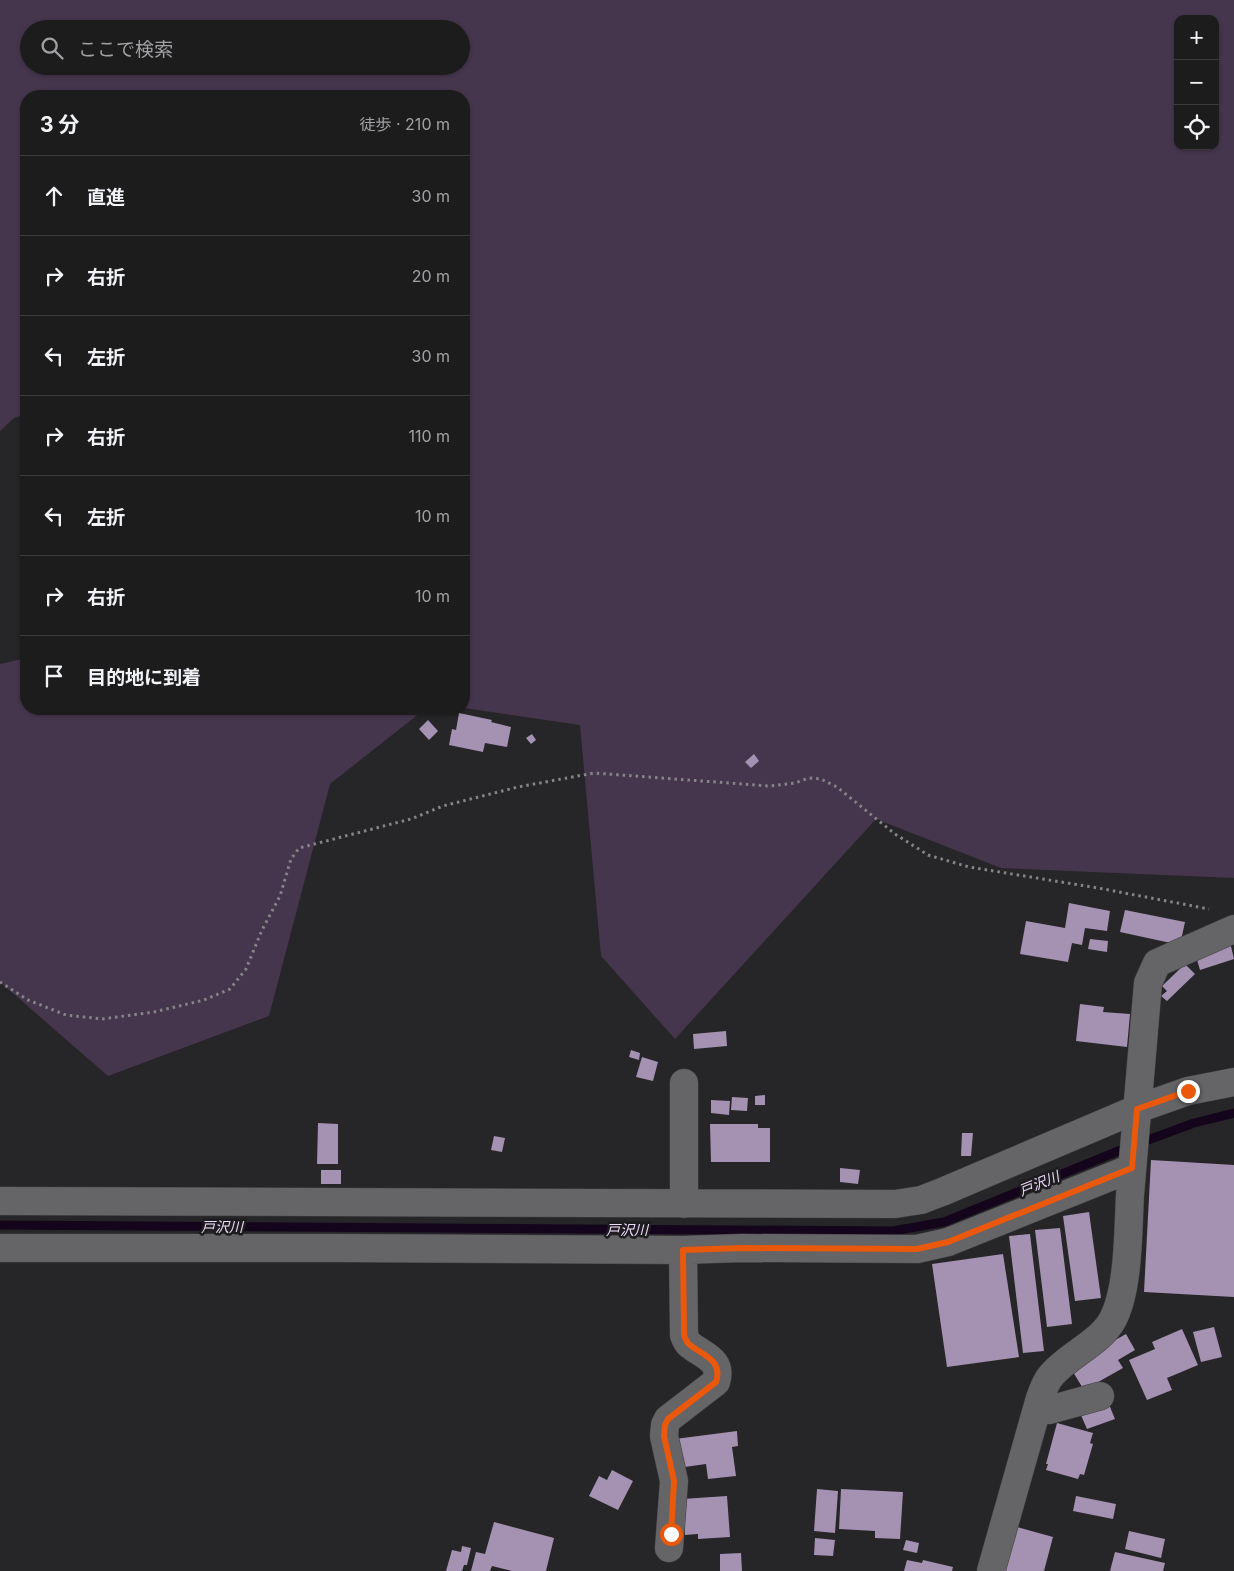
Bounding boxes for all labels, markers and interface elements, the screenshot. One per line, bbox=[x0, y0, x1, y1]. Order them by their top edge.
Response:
map controls bbox=[1174, 15, 1219, 150]
button: + bbox=[1174, 15, 1219, 60]
search box bbox=[20, 20, 470, 75]
icon: search bbox=[38, 34, 66, 62]
text: ここで検索 bbox=[78, 38, 173, 61]
button: − bbox=[1174, 60, 1219, 105]
button: locate bbox=[1174, 105, 1219, 150]
text: 3 分 bbox=[40, 112, 80, 137]
text: 徒歩 · 210 m bbox=[360, 114, 450, 134]
icon: ahead bbox=[40, 182, 68, 210]
text: 直進 bbox=[87, 186, 125, 209]
text: 30 m bbox=[412, 186, 450, 206]
icon: right bbox=[40, 262, 68, 290]
text: 右折 bbox=[87, 266, 125, 289]
text: 20 m bbox=[412, 266, 450, 286]
icon: left bbox=[40, 342, 68, 370]
text: 左折 bbox=[87, 346, 125, 369]
text: 30 m bbox=[412, 346, 450, 366]
icon: right bbox=[40, 422, 68, 450]
text: 右折 bbox=[87, 426, 125, 449]
text: 110 m bbox=[408, 426, 450, 446]
icon: left bbox=[40, 502, 68, 530]
text: 左折 bbox=[87, 506, 125, 529]
text: 10 m bbox=[415, 506, 450, 526]
icon: right bbox=[40, 582, 68, 610]
text: 右折 bbox=[87, 586, 125, 609]
text: 10 m bbox=[415, 586, 450, 606]
icon: arrive bbox=[40, 662, 68, 690]
text: 目的地に到着 bbox=[87, 666, 201, 689]
route end bbox=[1177, 1080, 1200, 1103]
water label: 戸沢川 bbox=[1016, 1167, 1064, 1199]
water label: 戸沢川 bbox=[201, 1218, 245, 1235]
water label: 戸沢川 bbox=[606, 1221, 650, 1238]
route start bbox=[660, 1523, 683, 1546]

